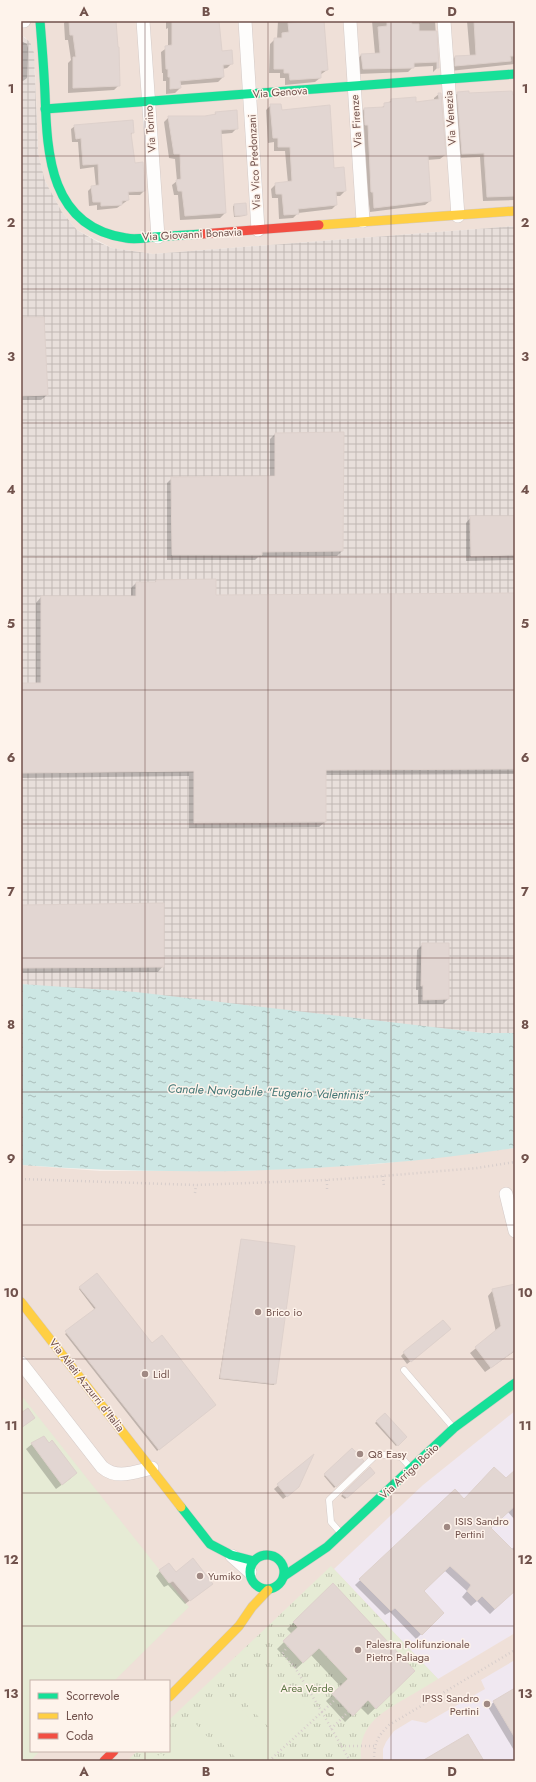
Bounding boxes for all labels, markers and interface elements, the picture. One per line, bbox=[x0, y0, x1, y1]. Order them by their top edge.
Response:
text: A bbox=[78, 2, 89, 21]
text: B bbox=[202, 2, 211, 21]
text: C bbox=[325, 2, 335, 21]
text: D bbox=[447, 2, 457, 21]
text: 1 bbox=[8, 79, 14, 98]
text: 1 bbox=[522, 79, 528, 98]
street label: Via Genova bbox=[252, 82, 308, 102]
street label: Via Venezia bbox=[440, 90, 460, 146]
street label: Via Firenze bbox=[346, 94, 366, 148]
street label: Via Torino bbox=[140, 105, 160, 153]
street label: Via Vico Predonzani bbox=[244, 114, 264, 210]
text: 2 bbox=[7, 213, 15, 232]
text: 2 bbox=[521, 213, 529, 232]
street label: Via Giovanni Bonavia bbox=[142, 223, 242, 245]
text: 3 bbox=[7, 347, 15, 366]
text: 3 bbox=[521, 347, 529, 366]
text: 4 bbox=[6, 480, 16, 499]
text: 4 bbox=[520, 480, 530, 499]
text: 5 bbox=[7, 614, 15, 633]
text: 5 bbox=[521, 614, 529, 633]
text: 6 bbox=[7, 748, 16, 767]
text: 6 bbox=[521, 748, 530, 767]
text: 7 bbox=[7, 882, 15, 901]
text: 7 bbox=[521, 882, 529, 901]
text: 8 bbox=[7, 1015, 15, 1034]
text: 8 bbox=[521, 1015, 529, 1034]
water label: Canale Navigabile "Eugenio Valentinis" bbox=[167, 1079, 369, 1105]
text: 9 bbox=[7, 1149, 16, 1168]
text: 9 bbox=[521, 1149, 530, 1168]
text: 10 bbox=[3, 1283, 19, 1302]
text: 10 bbox=[517, 1283, 533, 1302]
place label: Brico io bbox=[266, 1304, 302, 1320]
marker: Brico io bbox=[253, 1307, 263, 1317]
street label: Via Atleti Azzurri d'Italia bbox=[46, 1335, 128, 1435]
place label: Lidl bbox=[153, 1366, 170, 1382]
marker: Lidl bbox=[140, 1369, 150, 1379]
text: 11 bbox=[4, 1416, 18, 1435]
text: 11 bbox=[518, 1416, 532, 1435]
street label: Via Arrigo Boito bbox=[376, 1439, 442, 1503]
place label: Q8 Easy bbox=[368, 1446, 407, 1462]
marker: Q8 Easy bbox=[355, 1449, 365, 1459]
place label: ISIS Sandro Pertini bbox=[455, 1513, 509, 1542]
marker: ISIS Sandro Pertini bbox=[442, 1522, 452, 1532]
text: 12 bbox=[3, 1550, 19, 1569]
text: 12 bbox=[517, 1550, 533, 1569]
place label: Yumiko bbox=[208, 1568, 241, 1584]
marker: Yumiko bbox=[195, 1571, 205, 1581]
place label: Palestra Polifunzionale Pietro Paliaga bbox=[366, 1636, 470, 1665]
marker: Palestra Polifunzionale Pietro Paliaga bbox=[353, 1645, 363, 1655]
legend bbox=[30, 1680, 170, 1752]
park label: Area Verde bbox=[281, 1680, 334, 1696]
text: 13 bbox=[4, 1684, 18, 1703]
text: 13 bbox=[518, 1684, 532, 1703]
text: Scorrevole bbox=[66, 1687, 120, 1705]
place label: IPSS Sandro Pertini bbox=[422, 1690, 479, 1719]
marker: IPSS Sandro Pertini bbox=[482, 1699, 492, 1709]
text: Lento bbox=[66, 1707, 94, 1725]
text: Coda bbox=[66, 1727, 94, 1745]
text: A bbox=[78, 1762, 89, 1781]
text: B bbox=[202, 1762, 211, 1781]
text: C bbox=[325, 1762, 335, 1781]
text: D bbox=[447, 1762, 457, 1781]

